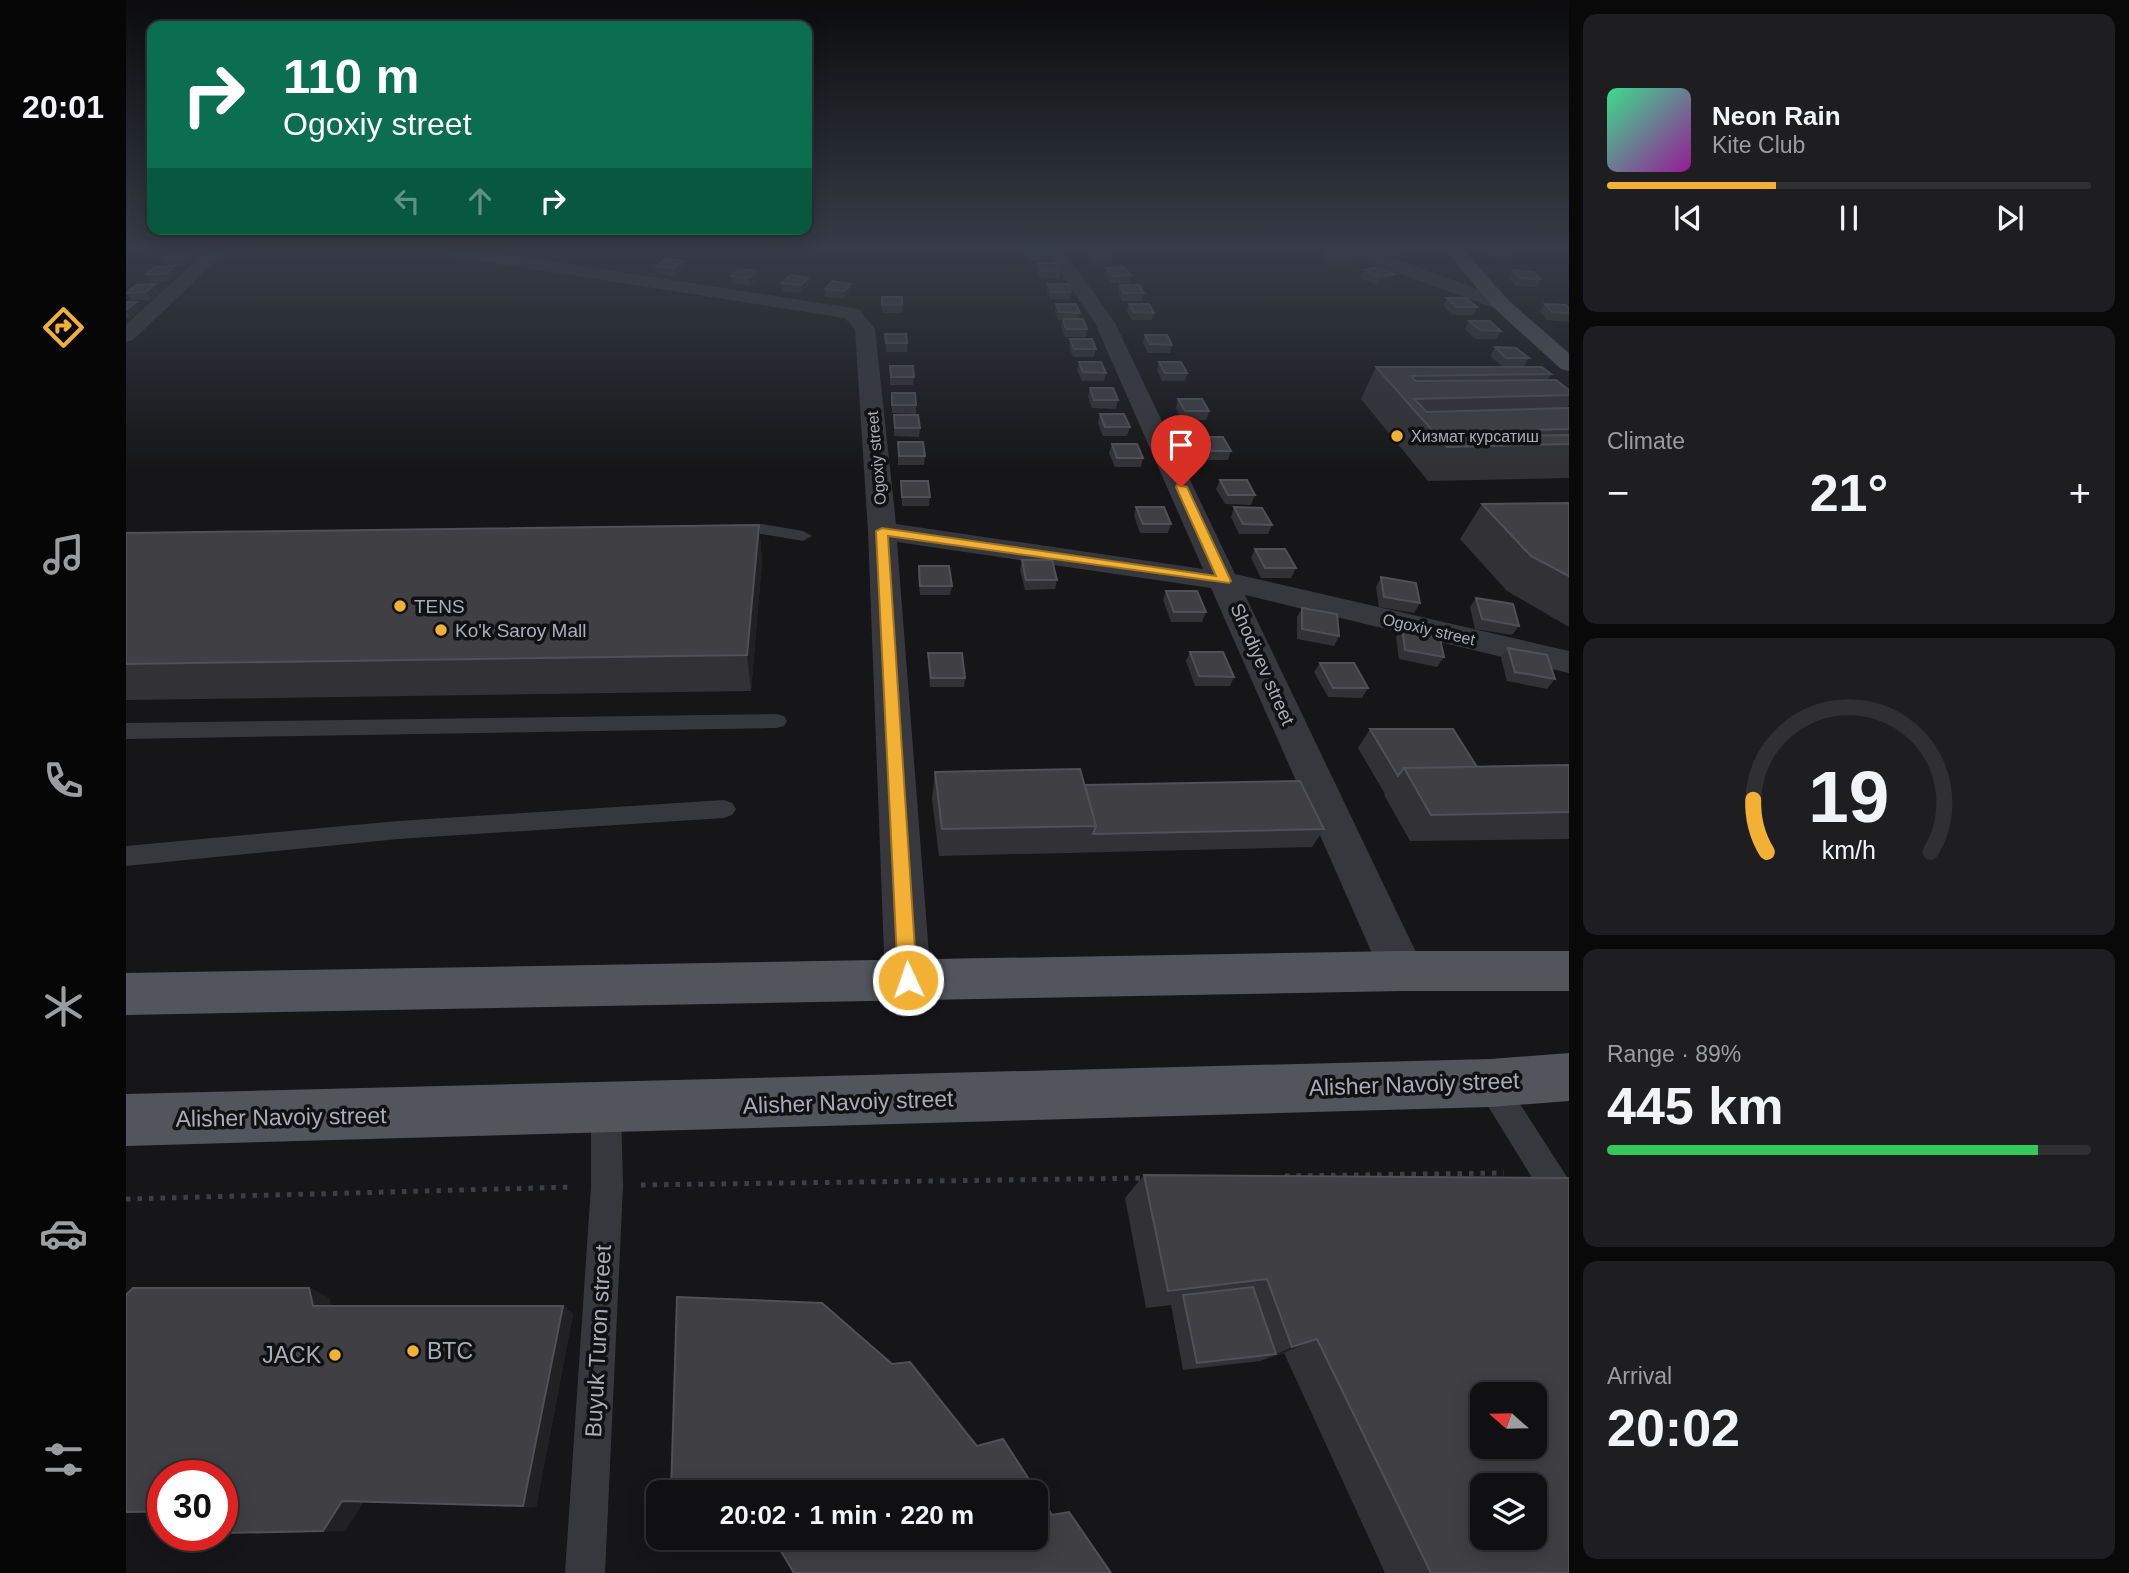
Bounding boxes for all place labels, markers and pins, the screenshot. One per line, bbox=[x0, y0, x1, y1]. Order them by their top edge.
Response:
pin bbox=[1151, 415, 1211, 487]
marker: Хизмат курсатиш bbox=[1389, 428, 1405, 444]
place label: Хизмат курсатиш bbox=[1411, 428, 1539, 445]
place label: TENS bbox=[414, 596, 465, 617]
marker: TENS bbox=[392, 598, 408, 614]
place label: Ko'k Saroy Mall bbox=[455, 620, 586, 641]
marker: Ko'k Saroy Mall bbox=[433, 622, 449, 638]
place label: BTC bbox=[427, 1338, 473, 1364]
place label: JACK bbox=[262, 1342, 322, 1368]
marker: BTC bbox=[405, 1343, 421, 1359]
marker: JACK bbox=[327, 1347, 343, 1363]

